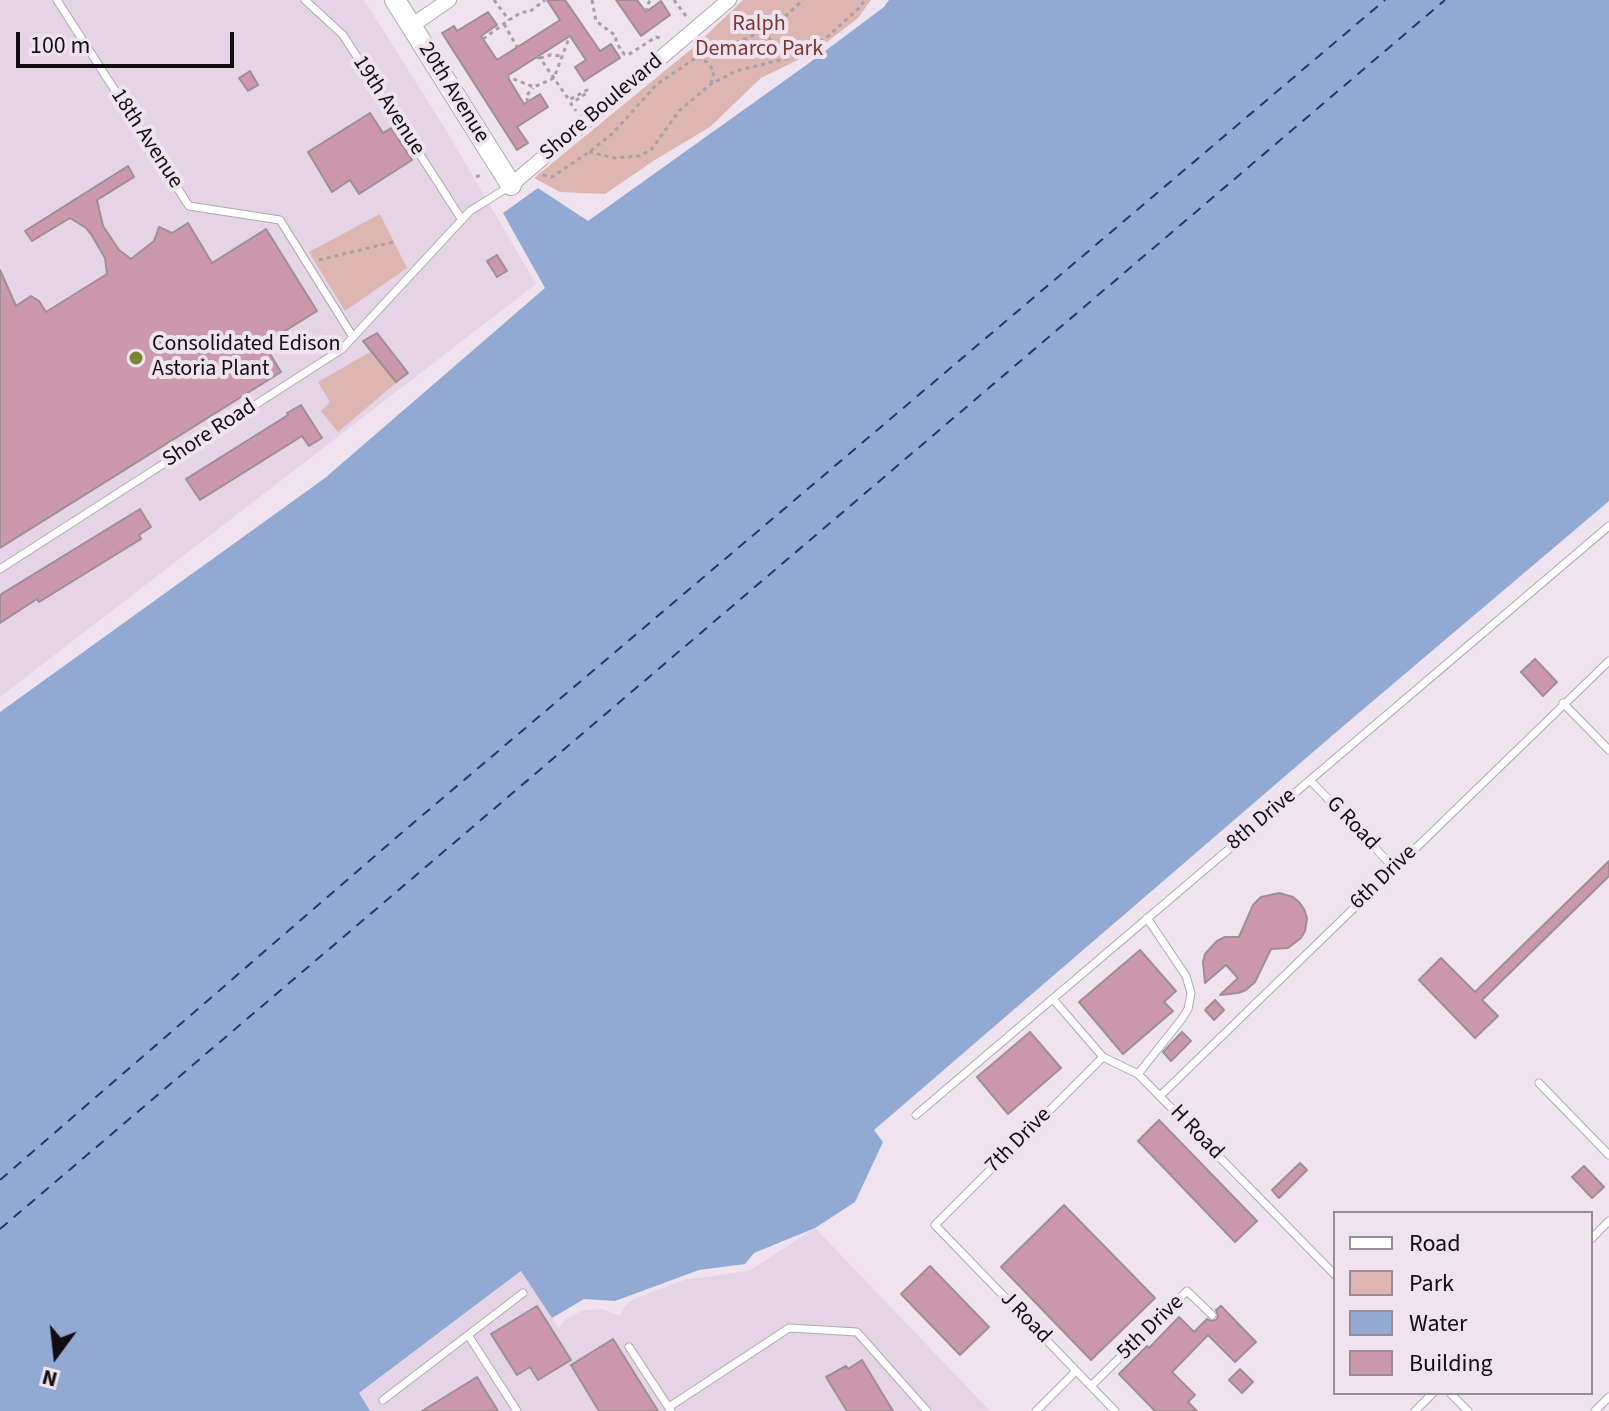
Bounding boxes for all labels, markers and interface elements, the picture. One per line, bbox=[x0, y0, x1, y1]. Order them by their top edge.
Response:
park label: Ralph Demarco Park bbox=[695, 12, 823, 64]
scale bar bbox=[20, 16, 238, 66]
text: 100 m bbox=[30, 28, 90, 63]
street label: 20th Avenue bbox=[412, 38, 494, 148]
street label: Shore Boulevard bbox=[535, 49, 669, 167]
street label: 19th Avenue bbox=[346, 51, 430, 161]
street label: 18th Avenue bbox=[104, 84, 188, 194]
place label: Consolidated Edison Astoria Plant bbox=[152, 332, 341, 384]
marker: Consolidated Edison Astoria Plant bbox=[127, 349, 145, 367]
street label: Shore Road bbox=[159, 394, 261, 474]
street label: 8th Drive bbox=[1222, 783, 1302, 857]
street label: G Road bbox=[1320, 791, 1384, 857]
street label: 6th Drive bbox=[1345, 840, 1423, 916]
street label: H Road bbox=[1164, 1100, 1228, 1166]
street label: 7th Drive bbox=[981, 1103, 1057, 1179]
legend bbox=[1333, 1211, 1593, 1395]
text: Road bbox=[1409, 1226, 1461, 1261]
text: Park bbox=[1409, 1266, 1454, 1301]
street label: J Road bbox=[994, 1286, 1056, 1350]
street label: 5th Drive bbox=[1112, 1290, 1190, 1366]
text: Water bbox=[1409, 1306, 1467, 1341]
north arrow bbox=[16, 1315, 96, 1395]
text: Building bbox=[1409, 1346, 1493, 1381]
text: N bbox=[39, 1361, 61, 1396]

